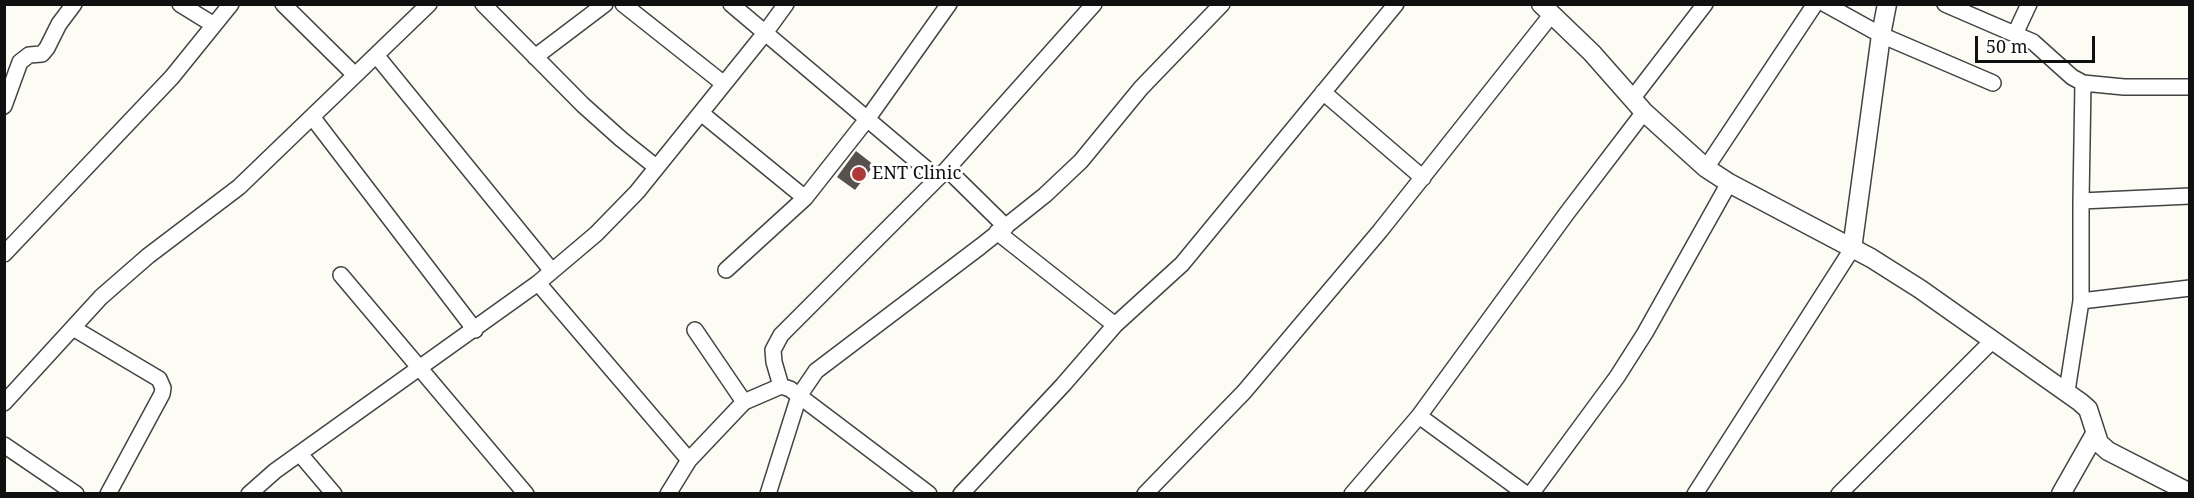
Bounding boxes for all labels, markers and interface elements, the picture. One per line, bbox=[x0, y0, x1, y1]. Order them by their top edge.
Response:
scale bar bbox=[1978, 24, 2098, 62]
text: 50 m bbox=[1986, 34, 2028, 58]
place label: ENT Clinic bbox=[872, 163, 961, 185]
marker: ENT Clinic bbox=[850, 165, 868, 183]

